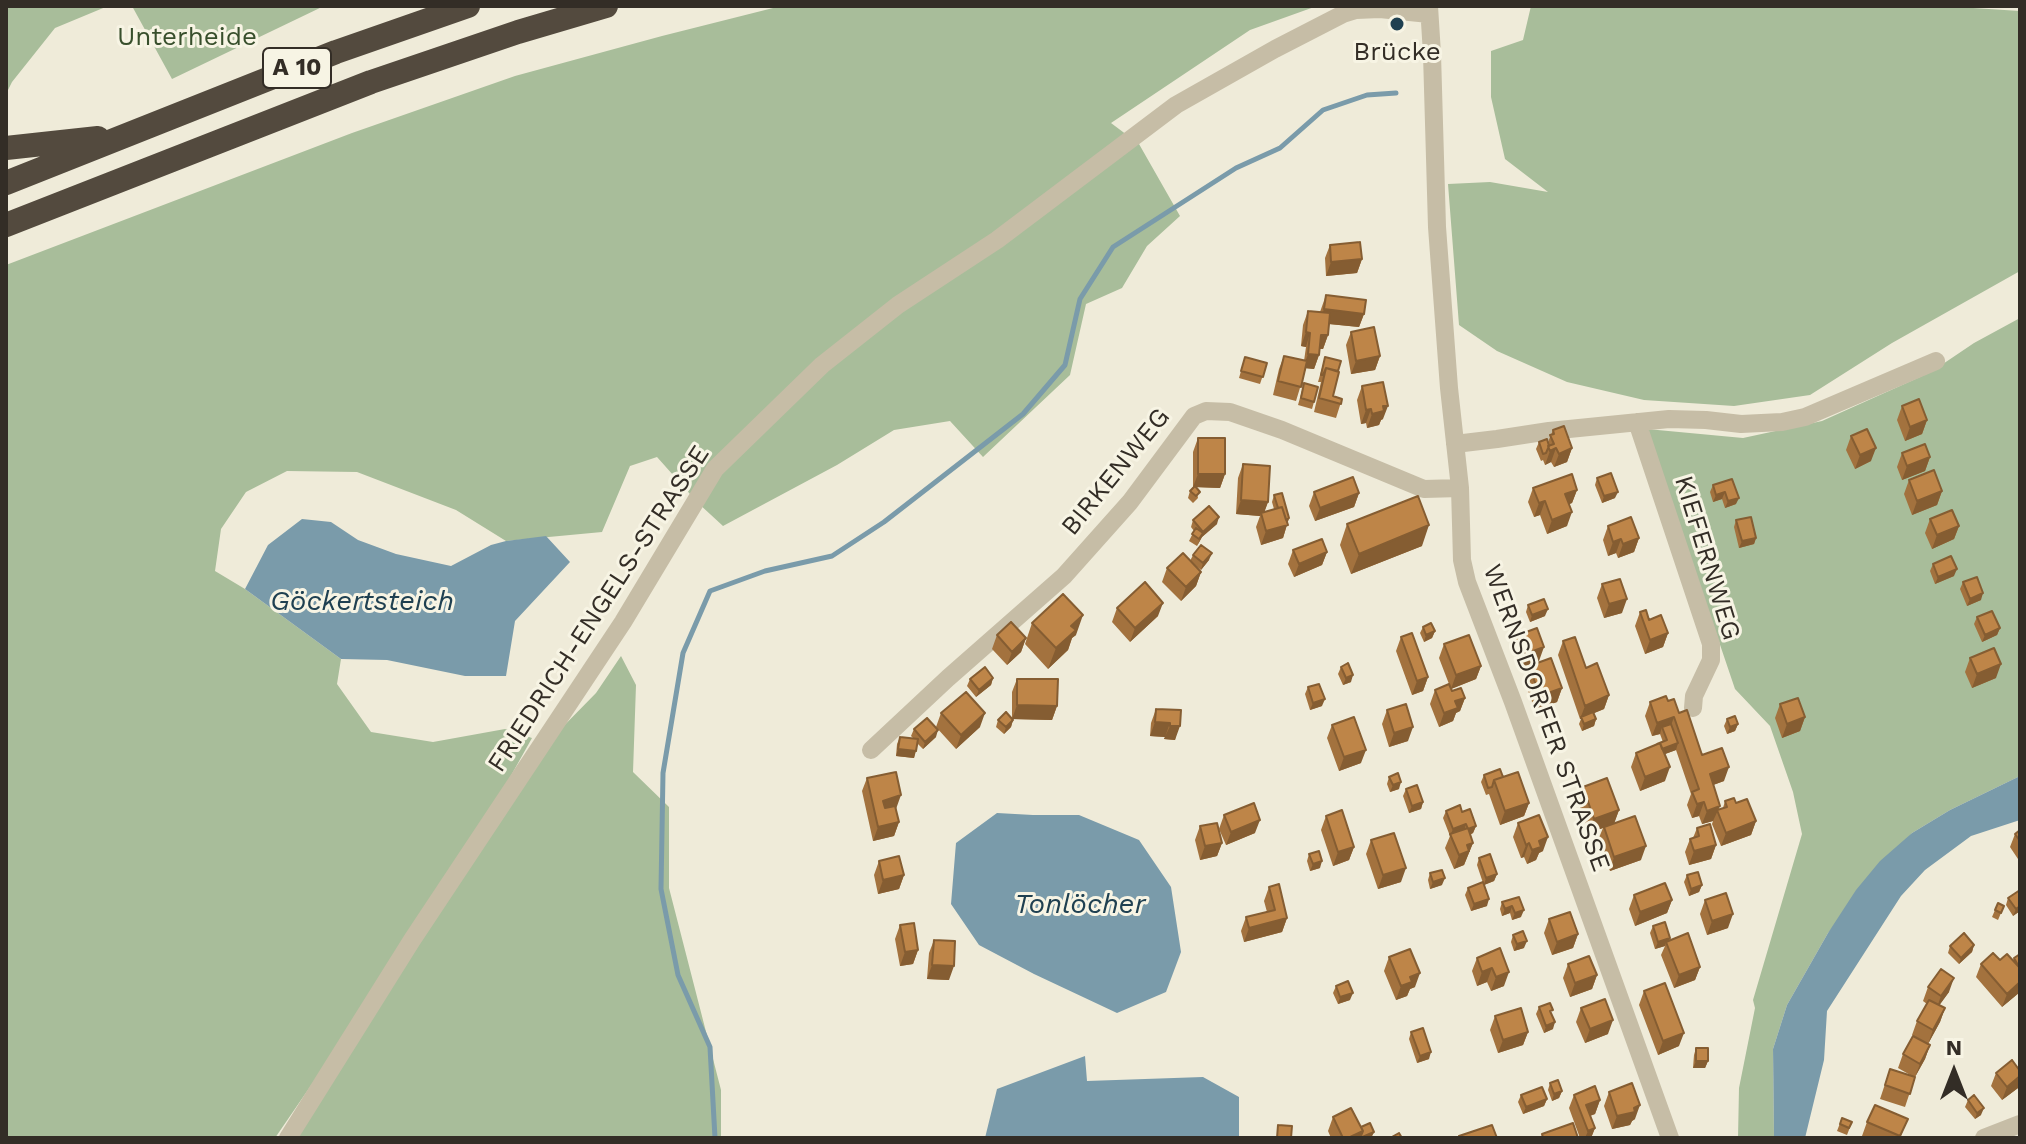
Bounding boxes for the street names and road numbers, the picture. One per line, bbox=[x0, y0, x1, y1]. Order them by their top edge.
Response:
road number: A 10 bbox=[263, 48, 331, 88]
street label: BIRKENWEG bbox=[1055, 402, 1177, 542]
street label: FRIEDRICH-ENGELS-STRASSE bbox=[482, 440, 716, 778]
street label: KIEFERNWEG bbox=[1667, 472, 1747, 644]
street label: WERNSDORFER STRASSE bbox=[1476, 560, 1616, 876]

